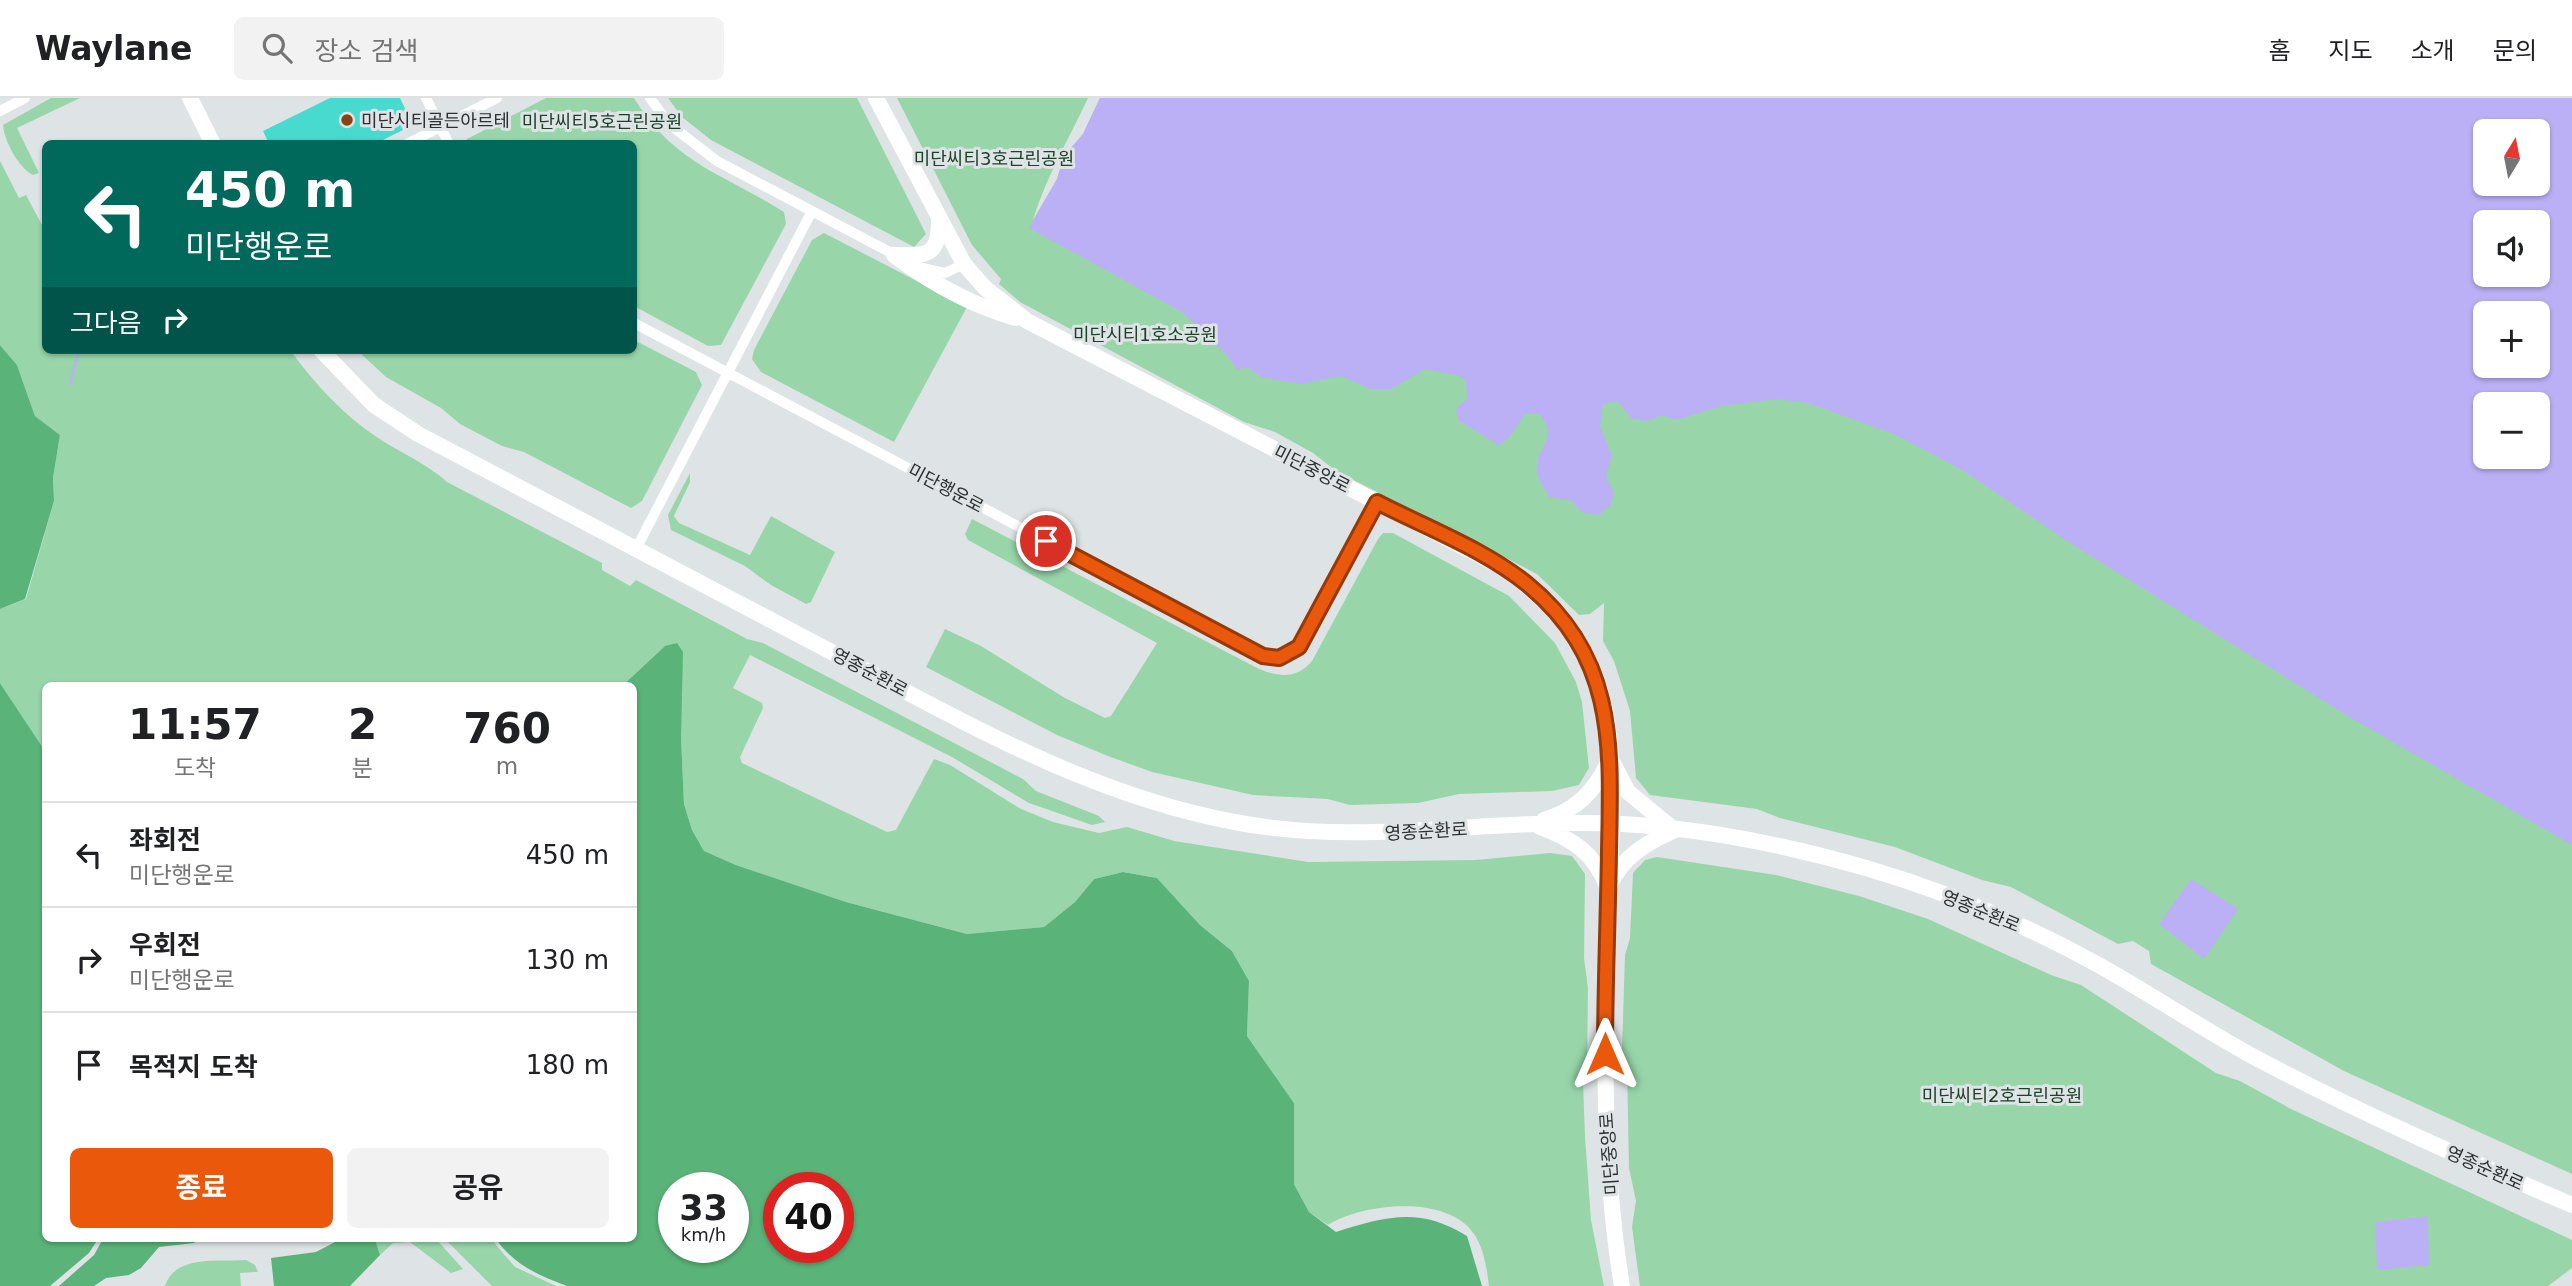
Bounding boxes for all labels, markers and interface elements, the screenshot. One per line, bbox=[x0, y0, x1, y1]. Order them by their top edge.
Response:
search box bbox=[234, 17, 724, 80]
text: Waylane bbox=[35, 29, 192, 68]
icon: search bbox=[258, 29, 296, 67]
text: 장소 검색 bbox=[314, 36, 418, 66]
text: 홈 bbox=[2268, 37, 2290, 65]
text: 지도 bbox=[2328, 37, 2373, 65]
text: 소개 bbox=[2411, 37, 2455, 65]
text: 문의 bbox=[2493, 37, 2537, 65]
place label: 미단시티골든아르테 bbox=[361, 110, 510, 131]
park label: 미단씨티5호근린공원 bbox=[522, 111, 682, 132]
marker: 미단시티골든아르테 bbox=[339, 112, 355, 128]
north arrow bbox=[2473, 119, 2550, 196]
map controls bbox=[2473, 119, 2550, 469]
park label: 미단씨티3호근린공원 bbox=[914, 148, 1074, 169]
text: 450 m bbox=[185, 162, 355, 219]
icon: left bbox=[70, 168, 161, 259]
button: sound bbox=[2473, 210, 2550, 287]
text: 미단행운로 bbox=[185, 228, 332, 266]
icon: right bbox=[156, 301, 194, 339]
button: + bbox=[2473, 301, 2550, 378]
text: 그다음 bbox=[70, 308, 142, 338]
park label: 미단시티1호소공원 bbox=[1073, 324, 1217, 345]
button: − bbox=[2473, 392, 2550, 469]
street label: 미단중앙로 bbox=[1270, 441, 1354, 497]
street label: 미단행운로 bbox=[905, 459, 987, 517]
pin bbox=[1016, 511, 1076, 571]
icon: arrive bbox=[1027, 522, 1065, 560]
street label: 영종순환로 bbox=[829, 643, 911, 701]
text: 11:57 bbox=[128, 700, 262, 749]
text: 2 bbox=[348, 700, 377, 749]
text: 760 bbox=[463, 704, 551, 753]
text: m bbox=[496, 753, 518, 779]
text: 도착 bbox=[174, 755, 216, 781]
text: 분 bbox=[352, 755, 373, 781]
street label: 영종순환로 bbox=[1384, 818, 1468, 844]
text: 좌회전 bbox=[129, 825, 201, 855]
icon: left bbox=[70, 836, 108, 874]
text: 450 m bbox=[526, 840, 609, 870]
text: 미단행운로 bbox=[129, 862, 235, 888]
street label: 영종순환로 bbox=[1939, 886, 2023, 936]
text: 우회전 bbox=[129, 930, 201, 960]
icon: right bbox=[70, 941, 108, 979]
text: 130 m bbox=[526, 945, 609, 975]
text: 미단행운로 bbox=[129, 967, 235, 993]
position arrow bbox=[1568, 1017, 1642, 1091]
icon: arrive bbox=[70, 1046, 108, 1084]
text: 180 m bbox=[526, 1050, 609, 1080]
text: 목적지 도착 bbox=[129, 1052, 258, 1082]
park label: 미단씨티2호근린공원 bbox=[1922, 1085, 2082, 1106]
street label: 미단중앙로 bbox=[1596, 1112, 1622, 1196]
street label: 영종순환로 bbox=[2443, 1142, 2527, 1194]
button: 종료 bbox=[70, 1148, 333, 1228]
button: 공유 bbox=[347, 1148, 609, 1228]
speed limit sign: 40 bbox=[763, 1172, 854, 1263]
text: 33 bbox=[679, 1188, 728, 1228]
text: km/h bbox=[681, 1224, 726, 1245]

